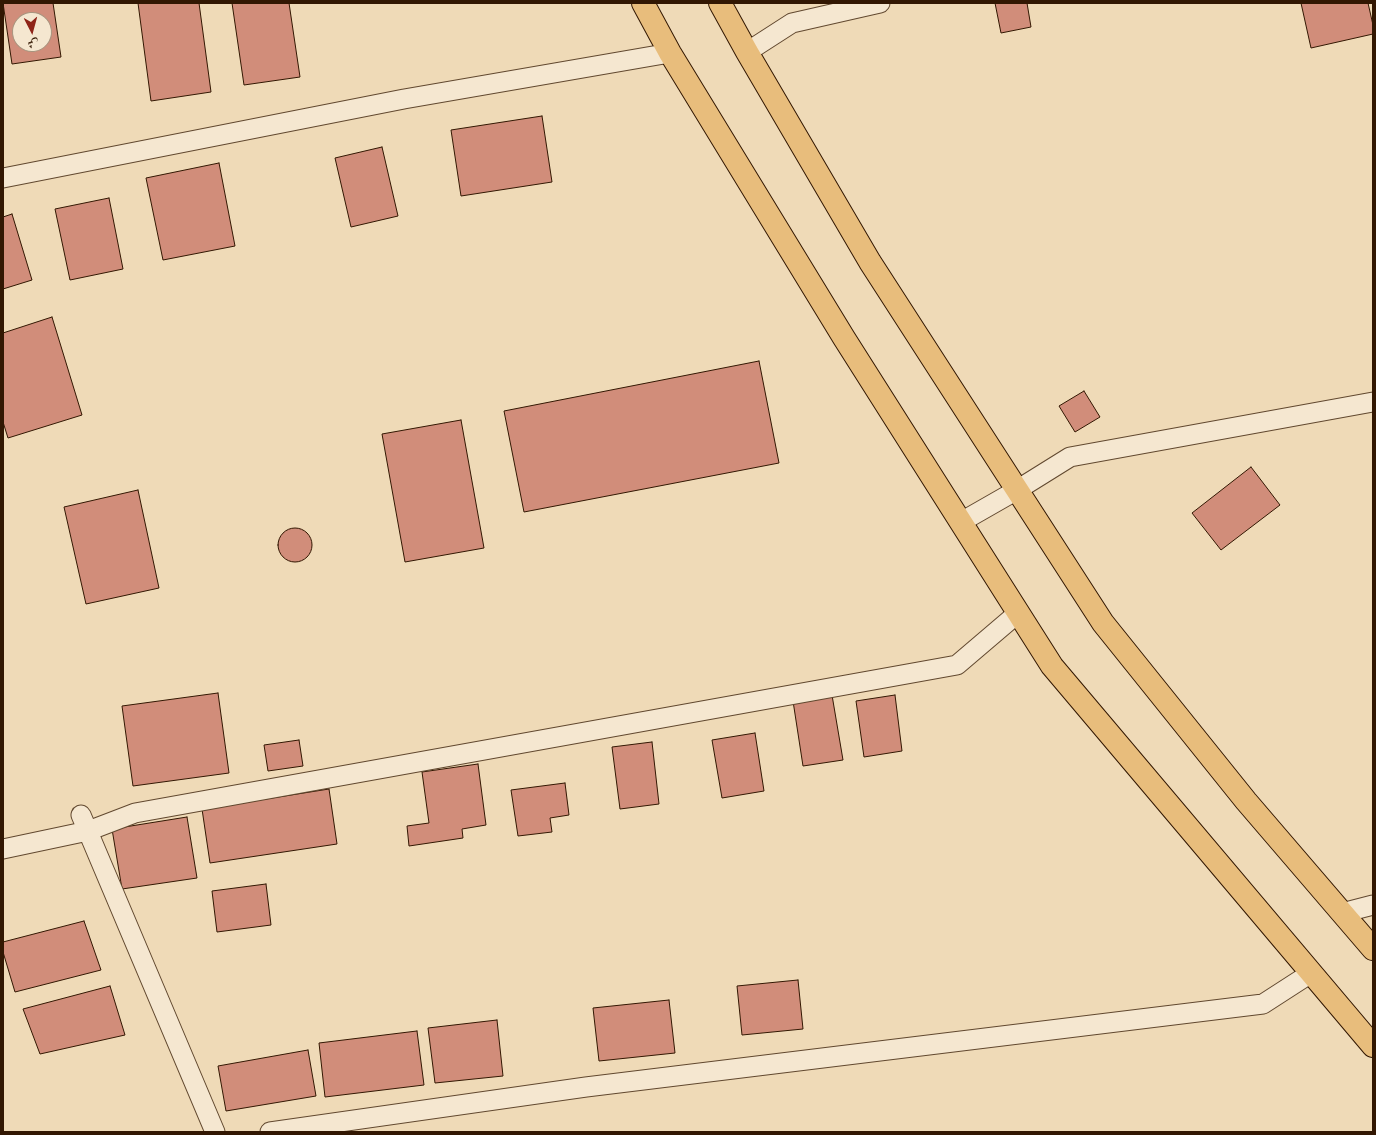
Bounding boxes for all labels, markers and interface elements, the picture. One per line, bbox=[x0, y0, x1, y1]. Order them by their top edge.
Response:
north arrow bbox=[12, 12, 52, 52]
text: ش bbox=[27, 36, 39, 50]

